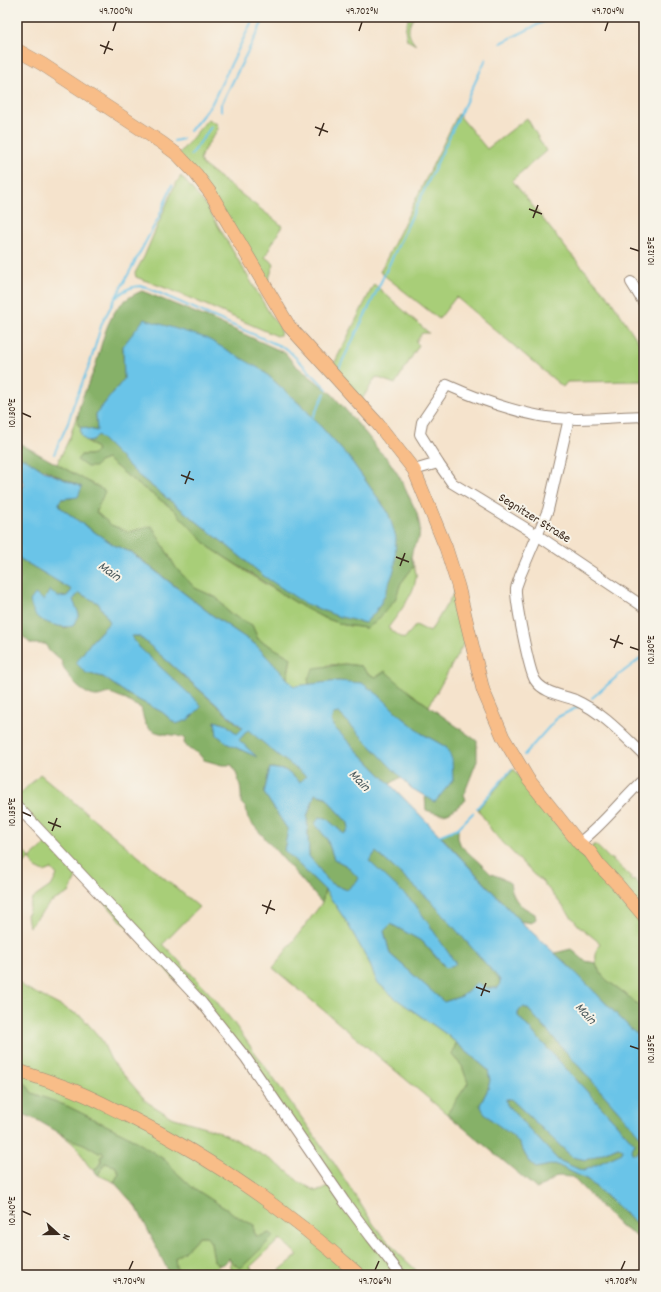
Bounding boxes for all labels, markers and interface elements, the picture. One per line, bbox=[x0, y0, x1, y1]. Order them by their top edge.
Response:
text: 49.700°N bbox=[99, 5, 133, 19]
text: 49.702°N bbox=[346, 5, 378, 19]
text: 49.704°N bbox=[592, 5, 624, 19]
text: 10.125°E bbox=[645, 236, 659, 265]
text: 10.130°E bbox=[6, 398, 20, 428]
street label: Segnitzer Straße bbox=[494, 489, 574, 549]
water label: Main bbox=[93, 557, 125, 587]
text: 10.130°E bbox=[645, 635, 659, 665]
water label: Main bbox=[344, 765, 375, 797]
text: 10.135°E bbox=[6, 797, 20, 826]
water label: Main bbox=[570, 998, 601, 1030]
text: 10.135°E bbox=[645, 1034, 659, 1063]
text: 10.140°E bbox=[6, 1196, 20, 1225]
north arrow bbox=[38, 1214, 78, 1254]
text: N bbox=[57, 1231, 74, 1243]
text: 49.704°N bbox=[113, 1275, 145, 1289]
text: 49.706°N bbox=[359, 1275, 391, 1289]
text: 49.708°N bbox=[605, 1275, 637, 1289]

